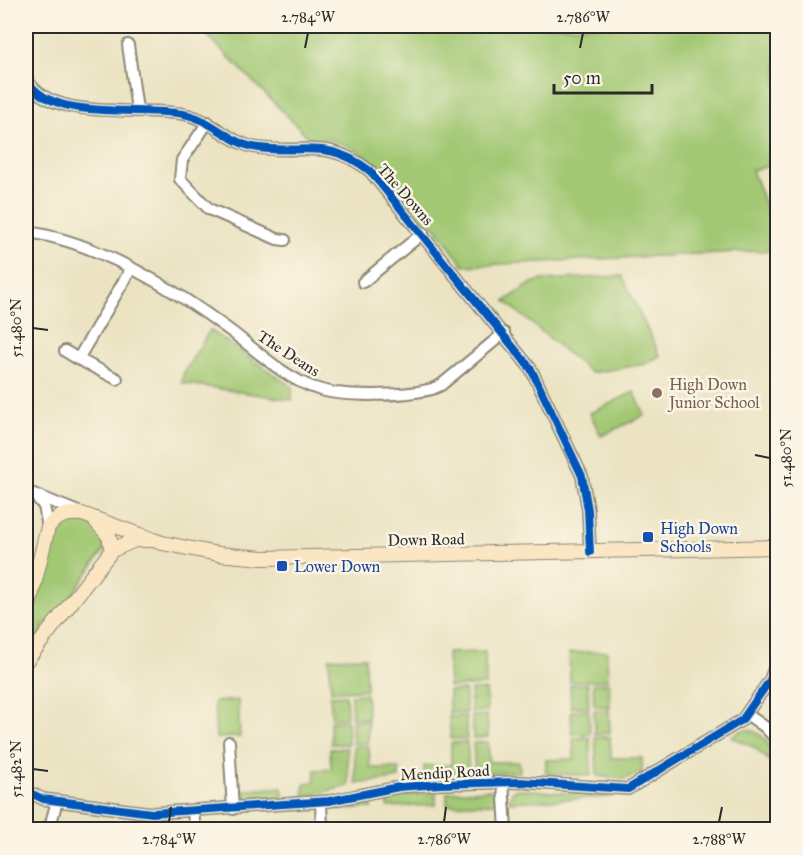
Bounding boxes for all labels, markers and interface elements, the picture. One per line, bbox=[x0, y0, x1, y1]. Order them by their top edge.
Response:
text: 2.784°W bbox=[281, 8, 336, 26]
text: 2.786°W bbox=[556, 8, 610, 26]
scale bar bbox=[554, 57, 652, 95]
text: 50 m bbox=[563, 67, 601, 89]
street label: The Downs bbox=[374, 160, 438, 229]
text: 51.480°N bbox=[7, 298, 25, 358]
street label: The Deans bbox=[254, 326, 324, 381]
place label: High Down Junior School bbox=[667, 375, 760, 413]
marker: High Down Junior School bbox=[650, 386, 664, 400]
text: 51.480°N bbox=[777, 428, 795, 488]
place label: High Down Schools bbox=[660, 519, 738, 556]
street label: Down Road bbox=[387, 529, 465, 550]
marker: High Down Schools bbox=[641, 530, 655, 544]
place label: Lower Down bbox=[294, 557, 381, 576]
marker: Lower Down bbox=[275, 559, 289, 573]
text: 51.482°N bbox=[7, 740, 25, 798]
street label: Mendip Road bbox=[400, 761, 490, 784]
text: 2.784°W bbox=[142, 830, 197, 848]
text: 2.786°W bbox=[417, 830, 471, 848]
text: 2.788°W bbox=[692, 830, 747, 848]

